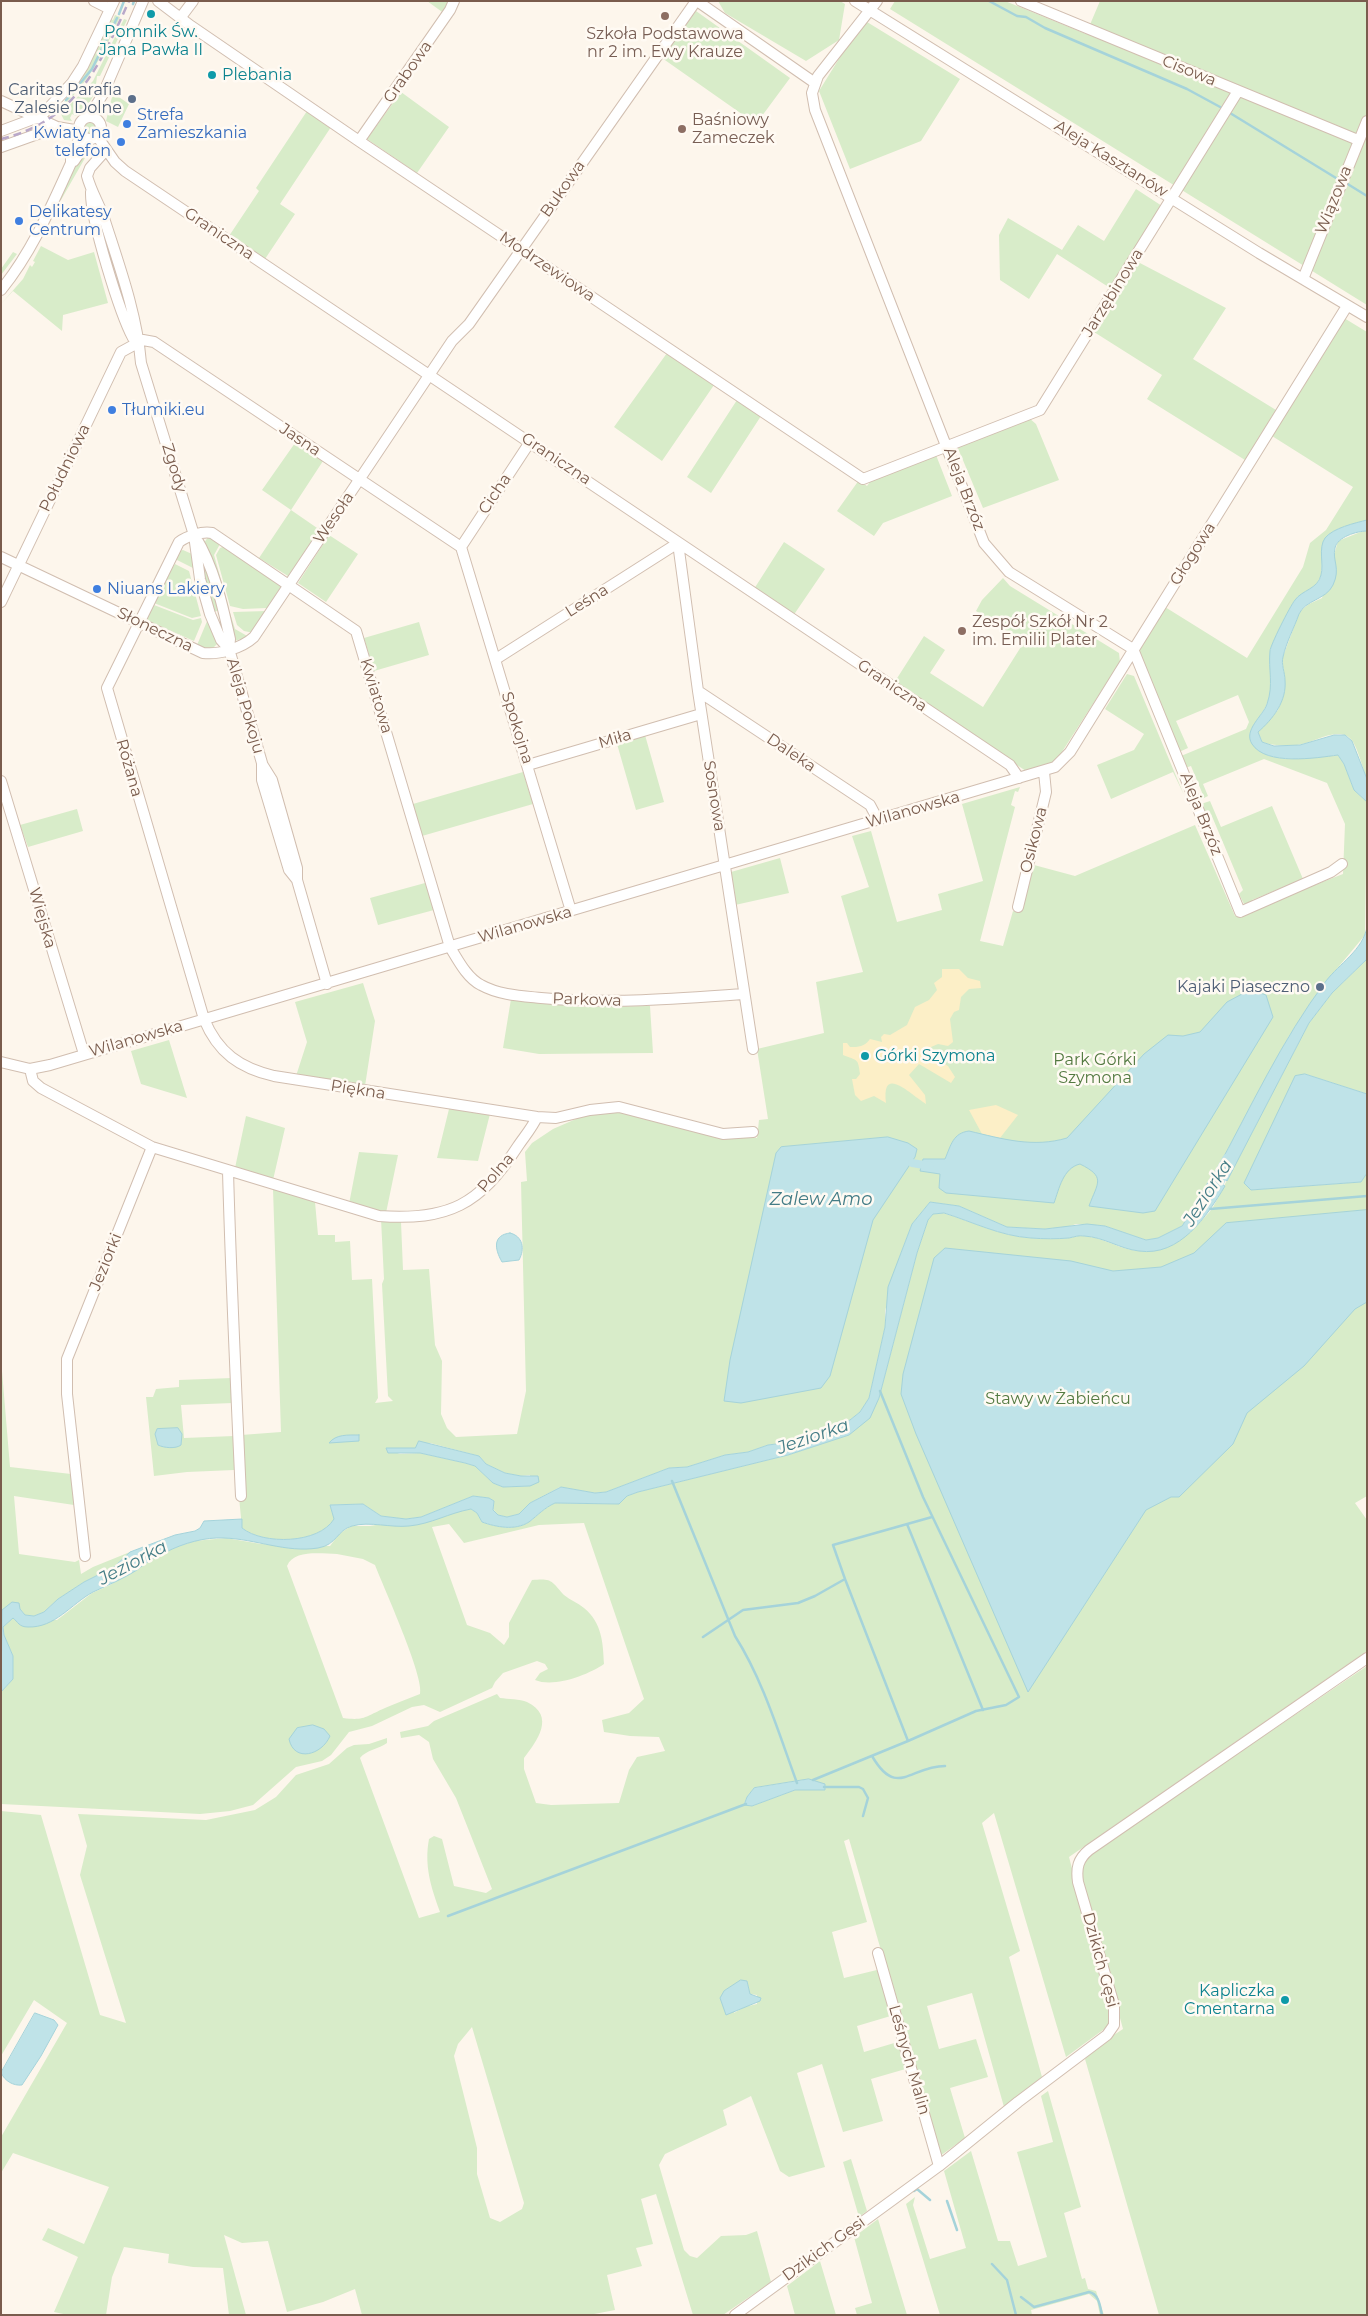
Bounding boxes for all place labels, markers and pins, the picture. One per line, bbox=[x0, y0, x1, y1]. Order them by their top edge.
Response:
marker: Pomnik Św. Jana Pawła II bbox=[145, 8, 157, 20]
marker: Szkoła Podstawowa nr 2 im. Ewy Krauze bbox=[659, 10, 671, 22]
place label: Pomnik Św. Jana Pawła II bbox=[99, 22, 203, 60]
place label: Szkoła Podstawowa nr 2 im. Ewy Krauze bbox=[586, 24, 744, 62]
place label: Plebania bbox=[222, 65, 292, 85]
marker: Plebania bbox=[206, 69, 218, 81]
place label: Caritas Parafia Zalesie Dolne bbox=[8, 80, 122, 118]
marker: Caritas Parafia Zalesie Dolne bbox=[126, 93, 138, 105]
place label: Strefa Zamieszkania bbox=[137, 105, 247, 143]
place label: Baśniowy Zameczek bbox=[692, 110, 775, 148]
marker: Strefa Zamieszkania bbox=[121, 118, 133, 130]
place label: Kwiaty na telefon bbox=[33, 123, 111, 161]
marker: Baśniowy Zameczek bbox=[676, 123, 688, 135]
marker: Kwiaty na telefon bbox=[115, 136, 127, 148]
place label: Delikatesy Centrum bbox=[29, 202, 112, 240]
marker: Delikatesy Centrum bbox=[13, 215, 25, 227]
place label: Tłumiki.eu bbox=[122, 400, 205, 420]
marker: Tłumiki.eu bbox=[106, 404, 118, 416]
place label: Niuans Lakiery bbox=[107, 579, 225, 599]
marker: Niuans Lakiery bbox=[91, 583, 103, 595]
place label: Zespół Szkół Nr 2 im. Emilii Plater bbox=[972, 612, 1108, 650]
marker: Zespół Szkół Nr 2 im. Emilii Plater bbox=[956, 625, 968, 637]
place label: Kajaki Piaseczno bbox=[1177, 977, 1310, 997]
marker: Kajaki Piaseczno bbox=[1314, 981, 1326, 993]
place label: Górki Szymona bbox=[875, 1046, 995, 1066]
marker: Górki Szymona bbox=[859, 1050, 871, 1062]
place label: Kapliczka Cmentarna bbox=[1184, 1981, 1275, 2019]
marker: Kapliczka Cmentarna bbox=[1279, 1994, 1291, 2006]

